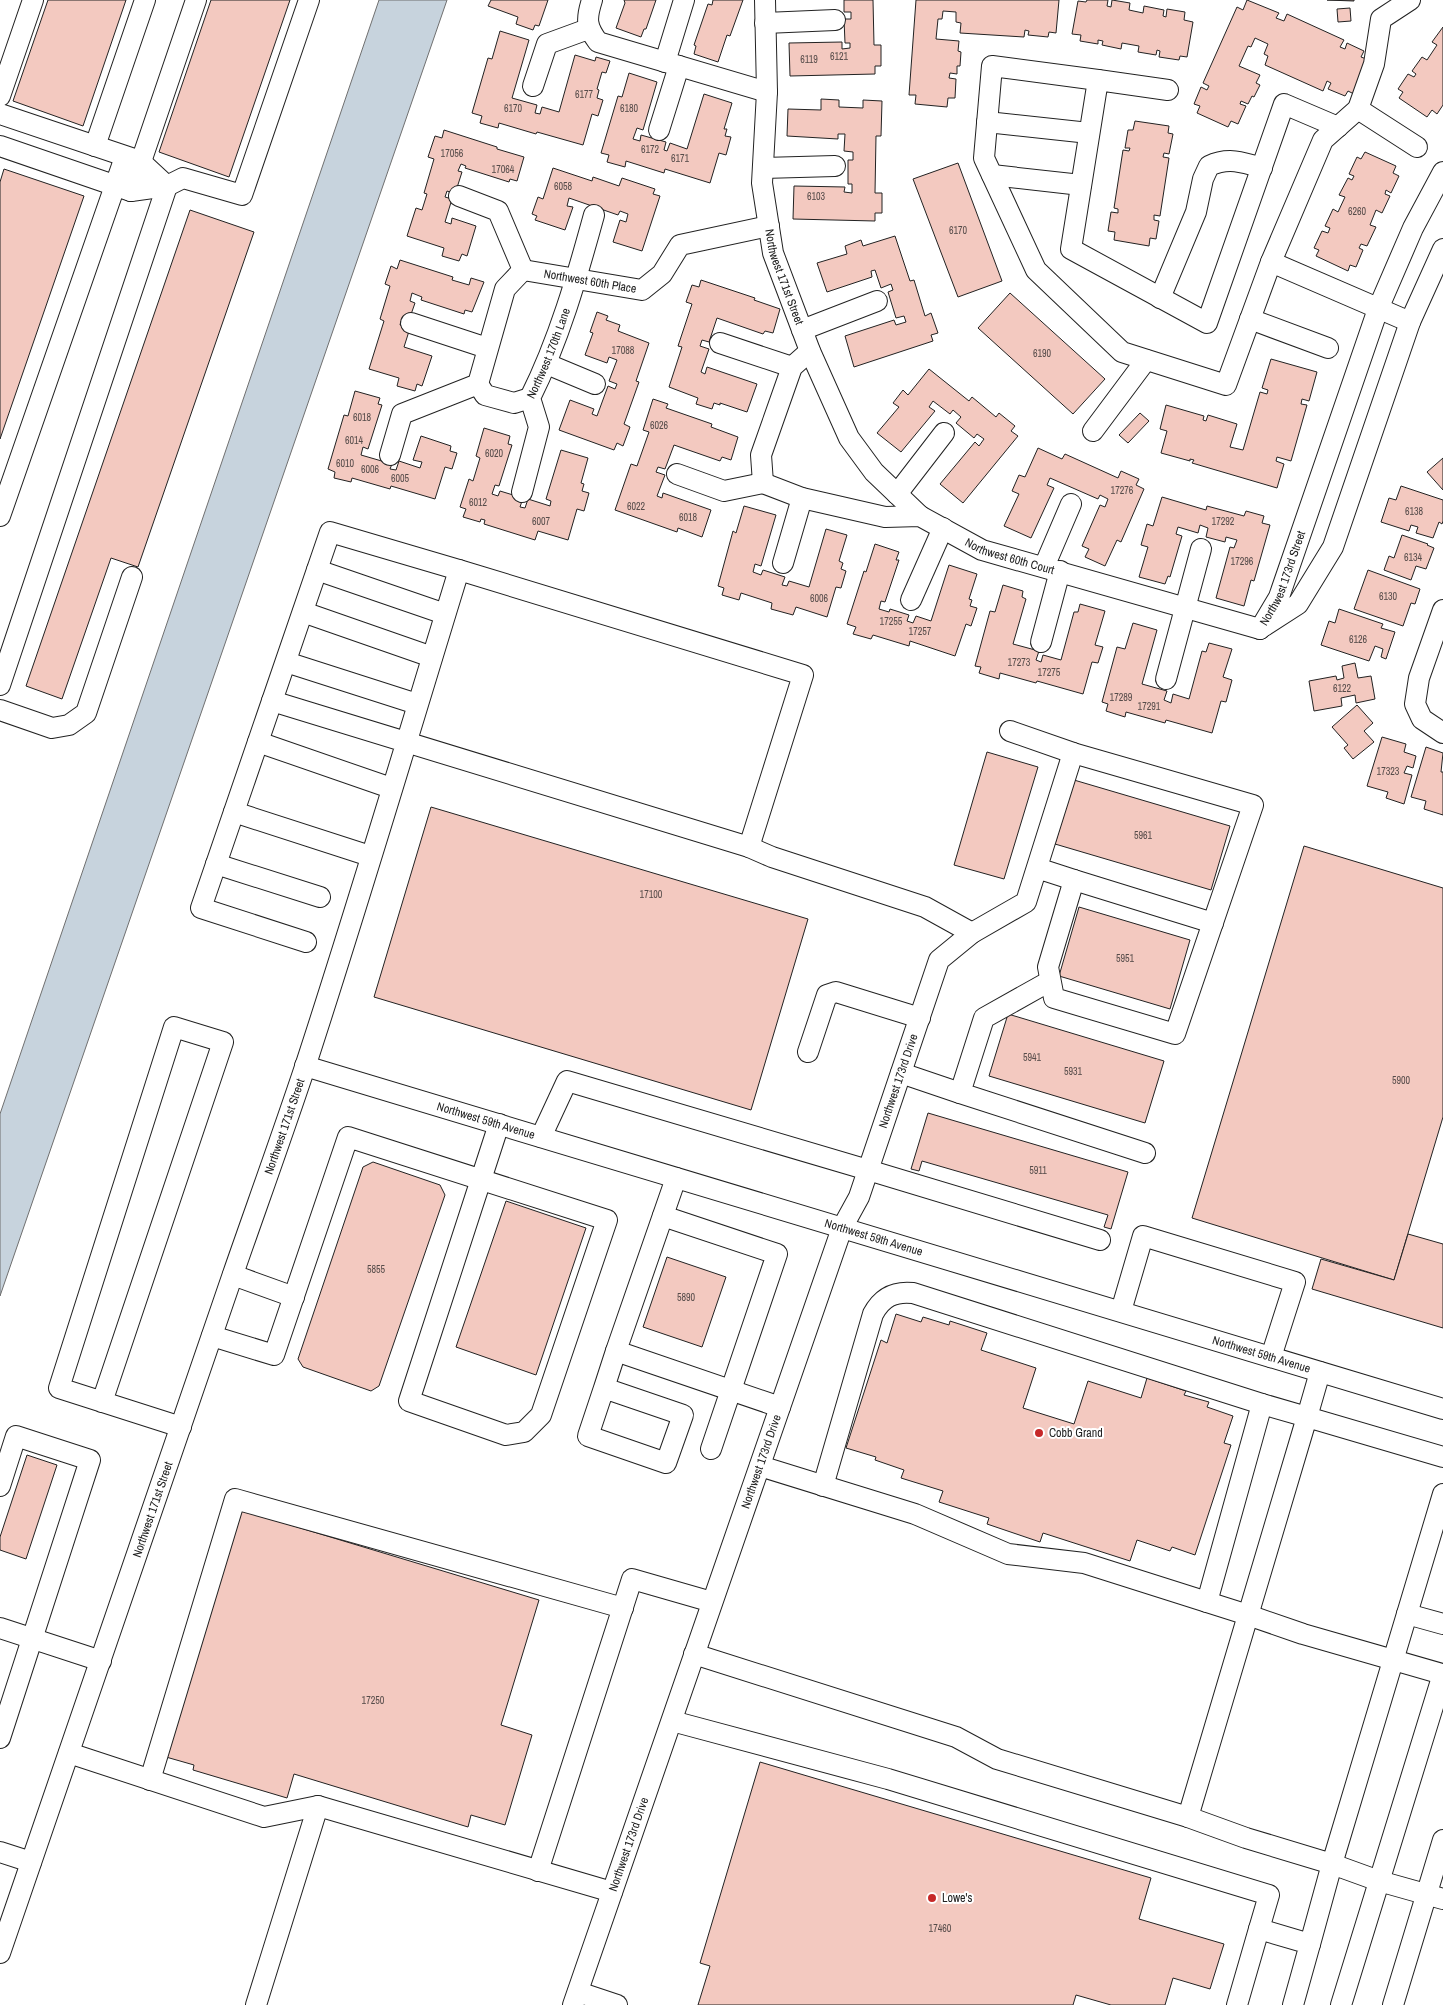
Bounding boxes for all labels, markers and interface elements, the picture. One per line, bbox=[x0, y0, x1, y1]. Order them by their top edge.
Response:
house number: 6121 bbox=[830, 50, 849, 63]
house number: 6119 bbox=[800, 53, 818, 66]
house number: 6177 bbox=[575, 88, 594, 101]
house number: 6170 bbox=[504, 102, 523, 115]
house number: 6180 bbox=[620, 102, 639, 115]
house number: 6172 bbox=[641, 143, 660, 156]
house number: 17056 bbox=[441, 147, 464, 160]
house number: 6171 bbox=[671, 152, 690, 165]
house number: 17064 bbox=[492, 163, 515, 176]
house number: 6058 bbox=[554, 180, 573, 193]
house number: 6103 bbox=[807, 190, 826, 203]
house number: 6260 bbox=[1348, 205, 1367, 218]
house number: 6170 bbox=[949, 224, 968, 237]
street label: Northwest 171st Street bbox=[761, 228, 807, 327]
street label: Northwest 60th Place bbox=[543, 266, 638, 297]
street label: Northwest 170th Lane bbox=[523, 306, 574, 401]
house number: 17088 bbox=[612, 344, 635, 357]
house number: 6190 bbox=[1033, 347, 1052, 360]
house number: 6018 bbox=[353, 411, 372, 424]
house number: 6026 bbox=[650, 419, 669, 432]
house number: 6014 bbox=[345, 434, 364, 447]
house number: 6020 bbox=[485, 447, 504, 460]
house number: 6010 bbox=[336, 457, 355, 470]
house number: 6006 bbox=[361, 463, 380, 476]
house number: 6005 bbox=[391, 472, 410, 485]
house number: 17276 bbox=[1111, 484, 1134, 497]
house number: 6012 bbox=[469, 496, 488, 509]
house number: 6022 bbox=[627, 500, 646, 513]
house number: 6138 bbox=[1405, 505, 1424, 518]
house number: 6018 bbox=[679, 511, 698, 524]
house number: 6007 bbox=[532, 515, 551, 528]
house number: 17292 bbox=[1212, 515, 1235, 528]
street label: Northwest 173rd Street bbox=[1256, 528, 1309, 629]
street label: Northwest 60th Court bbox=[962, 534, 1057, 578]
house number: 6134 bbox=[1404, 551, 1423, 564]
house number: 17296 bbox=[1231, 555, 1254, 568]
house number: 6130 bbox=[1379, 590, 1398, 603]
house number: 6006 bbox=[810, 592, 829, 605]
house number: 17255 bbox=[880, 615, 903, 628]
house number: 17257 bbox=[909, 625, 932, 638]
house number: 6126 bbox=[1349, 633, 1368, 646]
house number: 17273 bbox=[1008, 656, 1031, 669]
house number: 17275 bbox=[1038, 666, 1061, 679]
house number: 6122 bbox=[1333, 682, 1352, 695]
house number: 17289 bbox=[1110, 691, 1133, 704]
house number: 17291 bbox=[1138, 700, 1161, 713]
house number: 17323 bbox=[1377, 765, 1400, 778]
house number: 5961 bbox=[1134, 829, 1153, 842]
house number: 17100 bbox=[640, 888, 663, 901]
house number: 5951 bbox=[1116, 952, 1135, 965]
street label: Northwest 173rd Drive bbox=[875, 1032, 921, 1130]
house number: 5941 bbox=[1023, 1051, 1042, 1064]
house number: 5931 bbox=[1064, 1065, 1083, 1078]
house number: 5900 bbox=[1392, 1074, 1411, 1087]
street label: Northwest 171st Street bbox=[261, 1076, 309, 1177]
street label: Northwest 59th Avenue bbox=[435, 1098, 537, 1143]
house number: 5911 bbox=[1029, 1164, 1047, 1177]
street label: Northwest 59th Avenue bbox=[823, 1215, 925, 1260]
house number: 5855 bbox=[367, 1263, 386, 1276]
house number: 5890 bbox=[677, 1291, 696, 1304]
street label: Northwest 59th Avenue bbox=[1210, 1332, 1313, 1377]
street label: Northwest 173rd Drive bbox=[737, 1412, 785, 1511]
place label: Cobb Grand bbox=[1049, 1425, 1103, 1441]
marker: Cobb Grand bbox=[1033, 1427, 1045, 1439]
street label: Northwest 171st Street bbox=[129, 1459, 177, 1560]
house number: 17250 bbox=[362, 1694, 385, 1707]
street label: Northwest 173rd Drive bbox=[605, 1795, 652, 1894]
place label: Lowe's bbox=[942, 1890, 972, 1906]
marker: Lowe's bbox=[926, 1892, 938, 1904]
house number: 17460 bbox=[929, 1922, 952, 1935]

